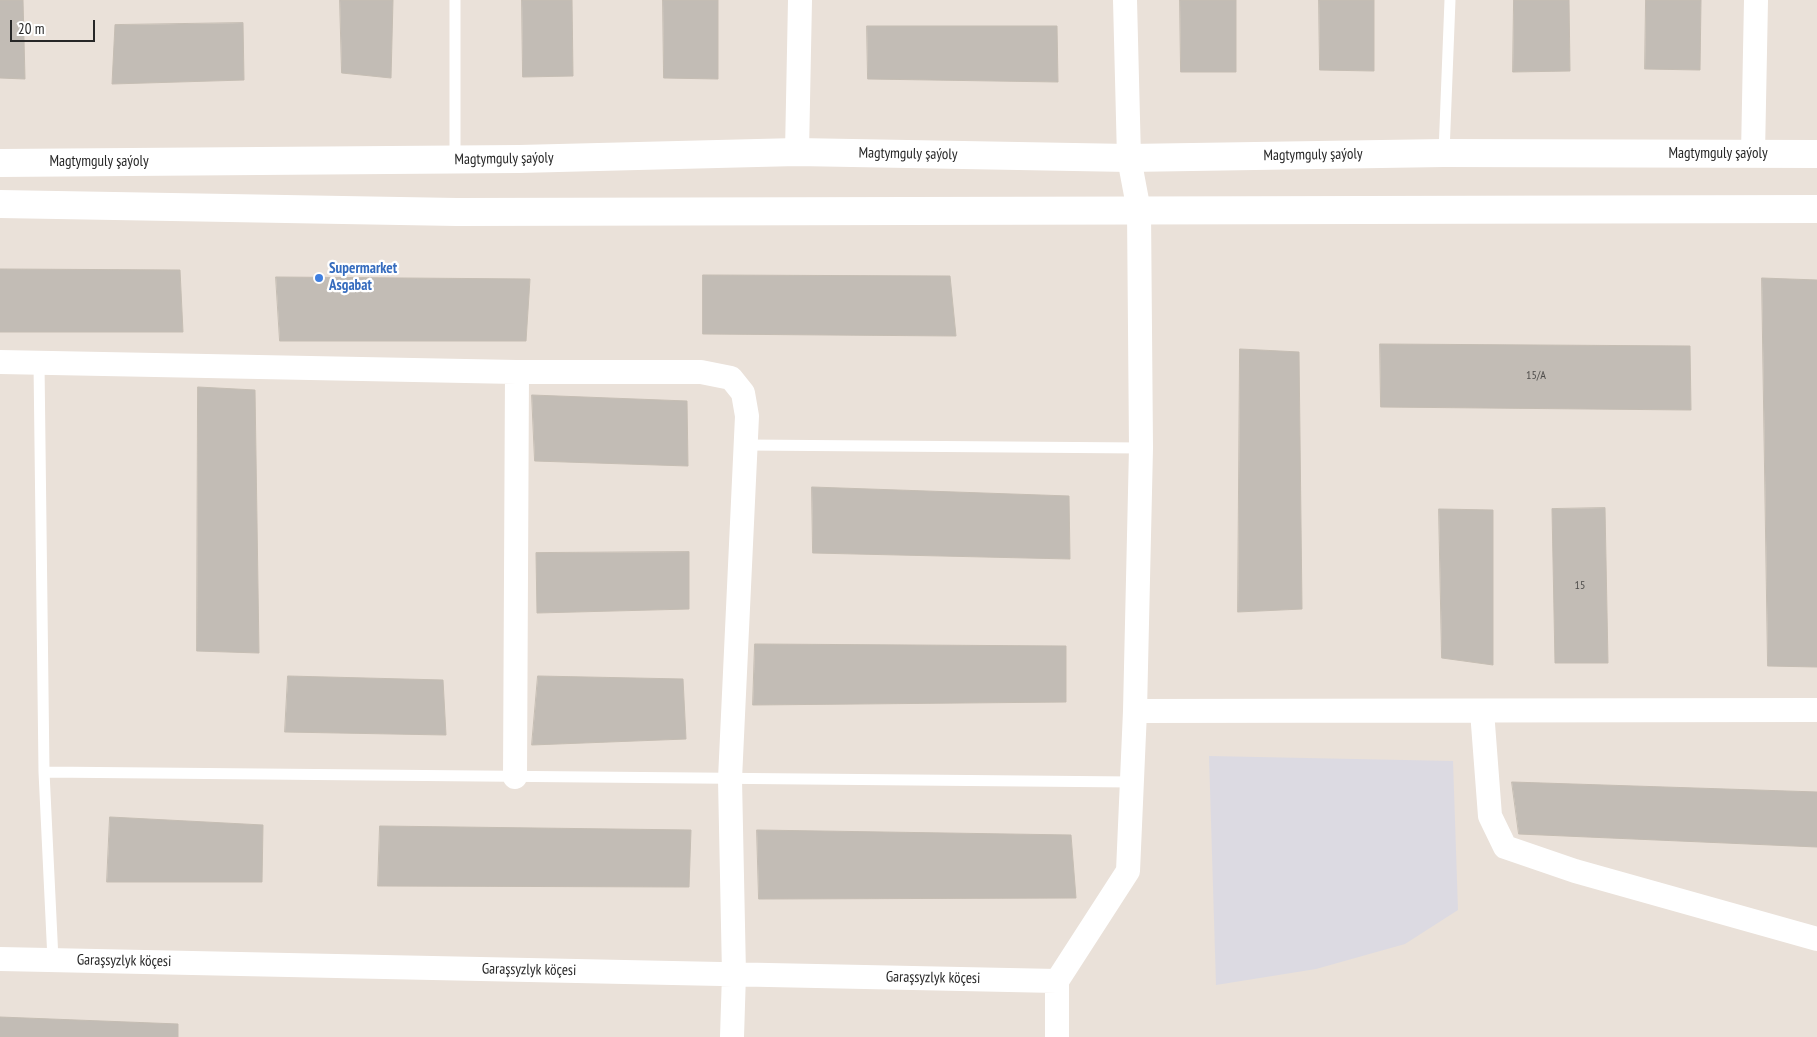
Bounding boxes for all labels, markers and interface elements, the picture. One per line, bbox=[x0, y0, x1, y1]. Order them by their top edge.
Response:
scale bar bbox=[12, 10, 98, 42]
text: 20 m bbox=[18, 19, 44, 38]
street label: Magtymguly şaýoly bbox=[858, 144, 958, 164]
street label: Magtymguly şaýoly bbox=[1263, 145, 1363, 165]
street label: Magtymguly şaýoly bbox=[1668, 145, 1768, 163]
street label: Magtymguly şaýoly bbox=[454, 149, 554, 169]
street label: Magtymguly şaýoly bbox=[49, 153, 149, 171]
place label: Supermarket Asgabat bbox=[329, 260, 397, 295]
marker: Supermarket Asgabat bbox=[313, 272, 325, 284]
house number: 15/A bbox=[1526, 369, 1546, 383]
house number: 15 bbox=[1575, 579, 1585, 593]
street label: Garaşsyzlyk köçesi bbox=[77, 951, 171, 971]
street label: Garaşsyzlyk köçesi bbox=[482, 960, 576, 980]
street label: Garaşsyzlyk köçesi bbox=[886, 968, 980, 988]

